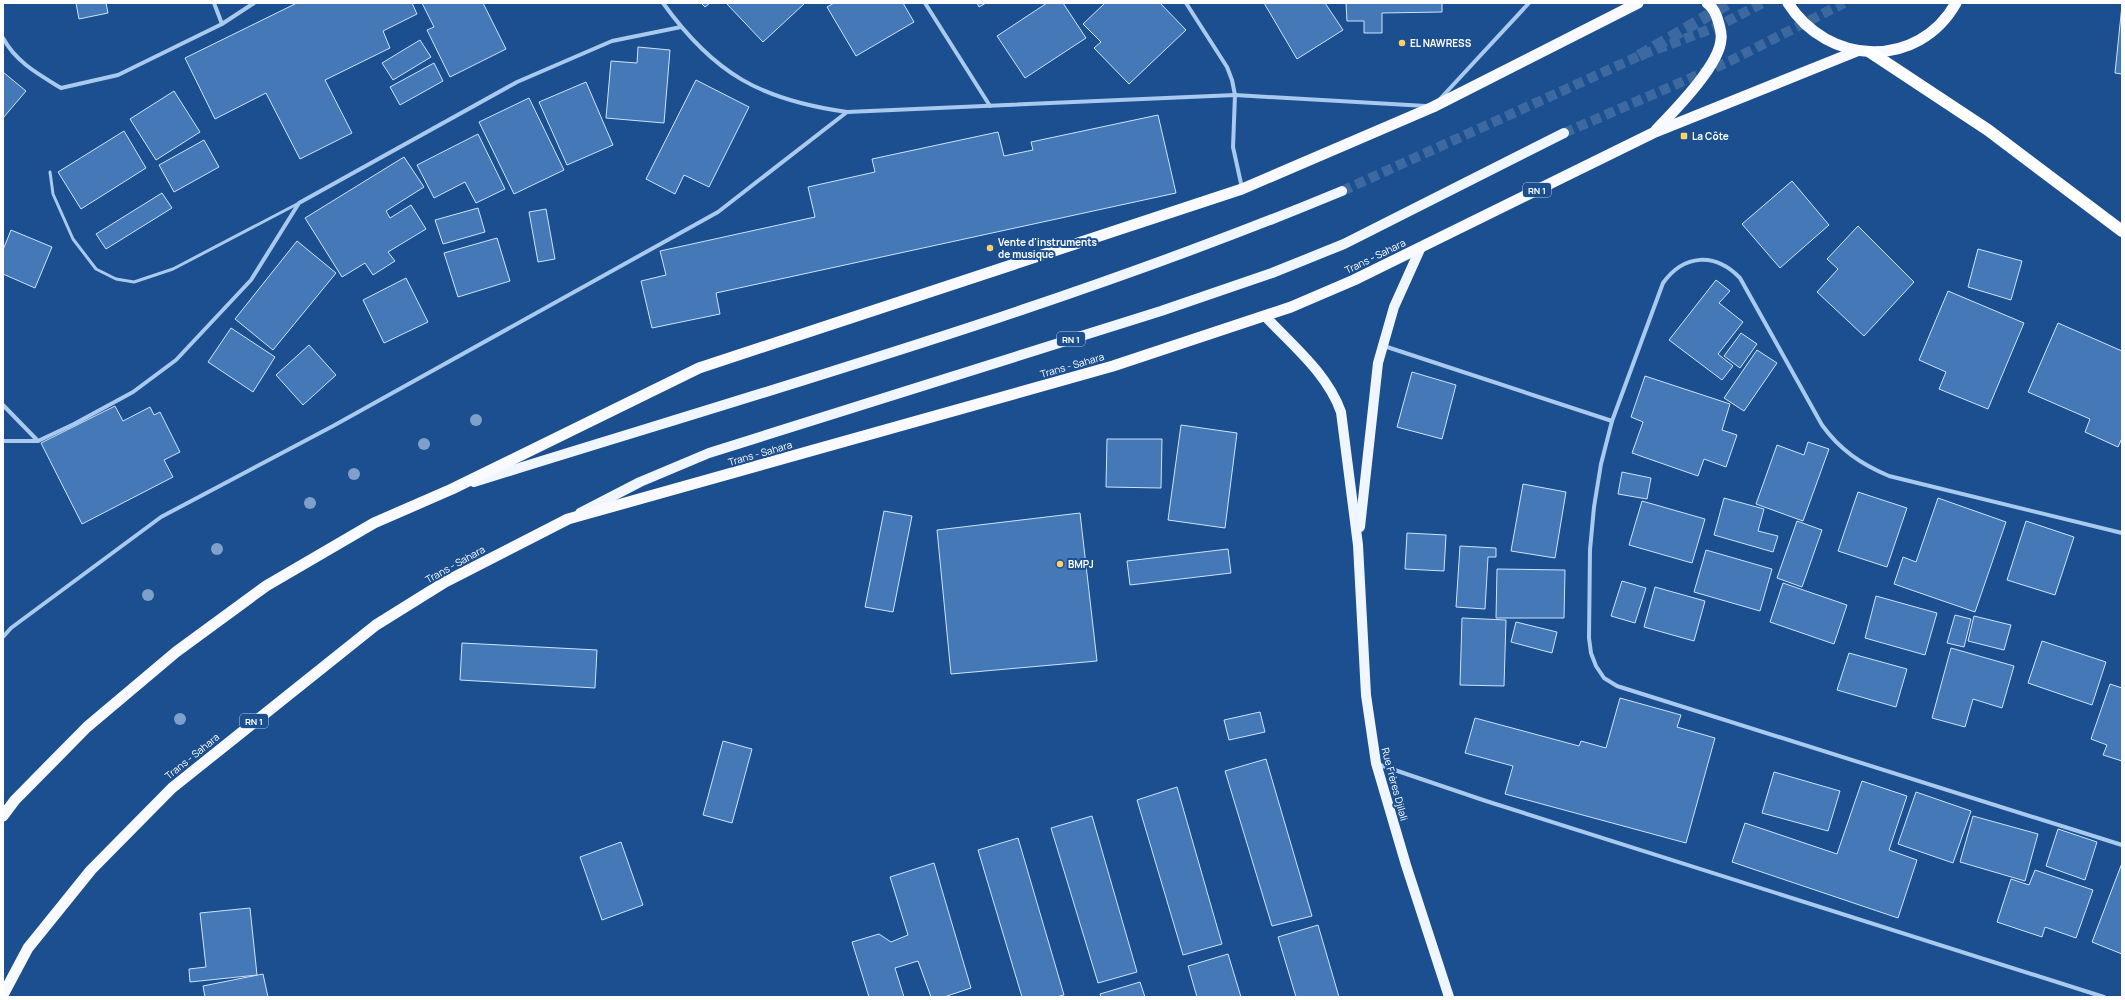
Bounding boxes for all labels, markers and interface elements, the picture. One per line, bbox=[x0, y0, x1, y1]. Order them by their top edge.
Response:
place label: EL NAWRESS bbox=[1410, 36, 1472, 50]
marker: EL NAWRESS bbox=[1397, 38, 1407, 48]
place label: La Côte bbox=[1692, 129, 1729, 143]
marker: La Côte bbox=[1679, 131, 1689, 141]
road number: RN 1 bbox=[1523, 183, 1551, 197]
place label: Vente d'instruments de musique bbox=[998, 235, 1097, 261]
street label: Trans - Sahara bbox=[1342, 235, 1408, 277]
marker: Vente d'instruments de musique bbox=[985, 243, 995, 253]
road number: RN 1 bbox=[1057, 332, 1085, 346]
street label: Trans - Sahara bbox=[1038, 349, 1106, 381]
street label: Trans - Sahara bbox=[726, 437, 794, 469]
street label: Trans - Sahara bbox=[423, 542, 487, 586]
place label: BMPJ bbox=[1068, 557, 1094, 571]
marker: BMPJ bbox=[1055, 559, 1065, 569]
road number: RN 1 bbox=[240, 714, 268, 728]
street label: Trans - Sahara bbox=[162, 730, 222, 782]
street label: Rue Frères Djilali bbox=[1378, 746, 1412, 822]

